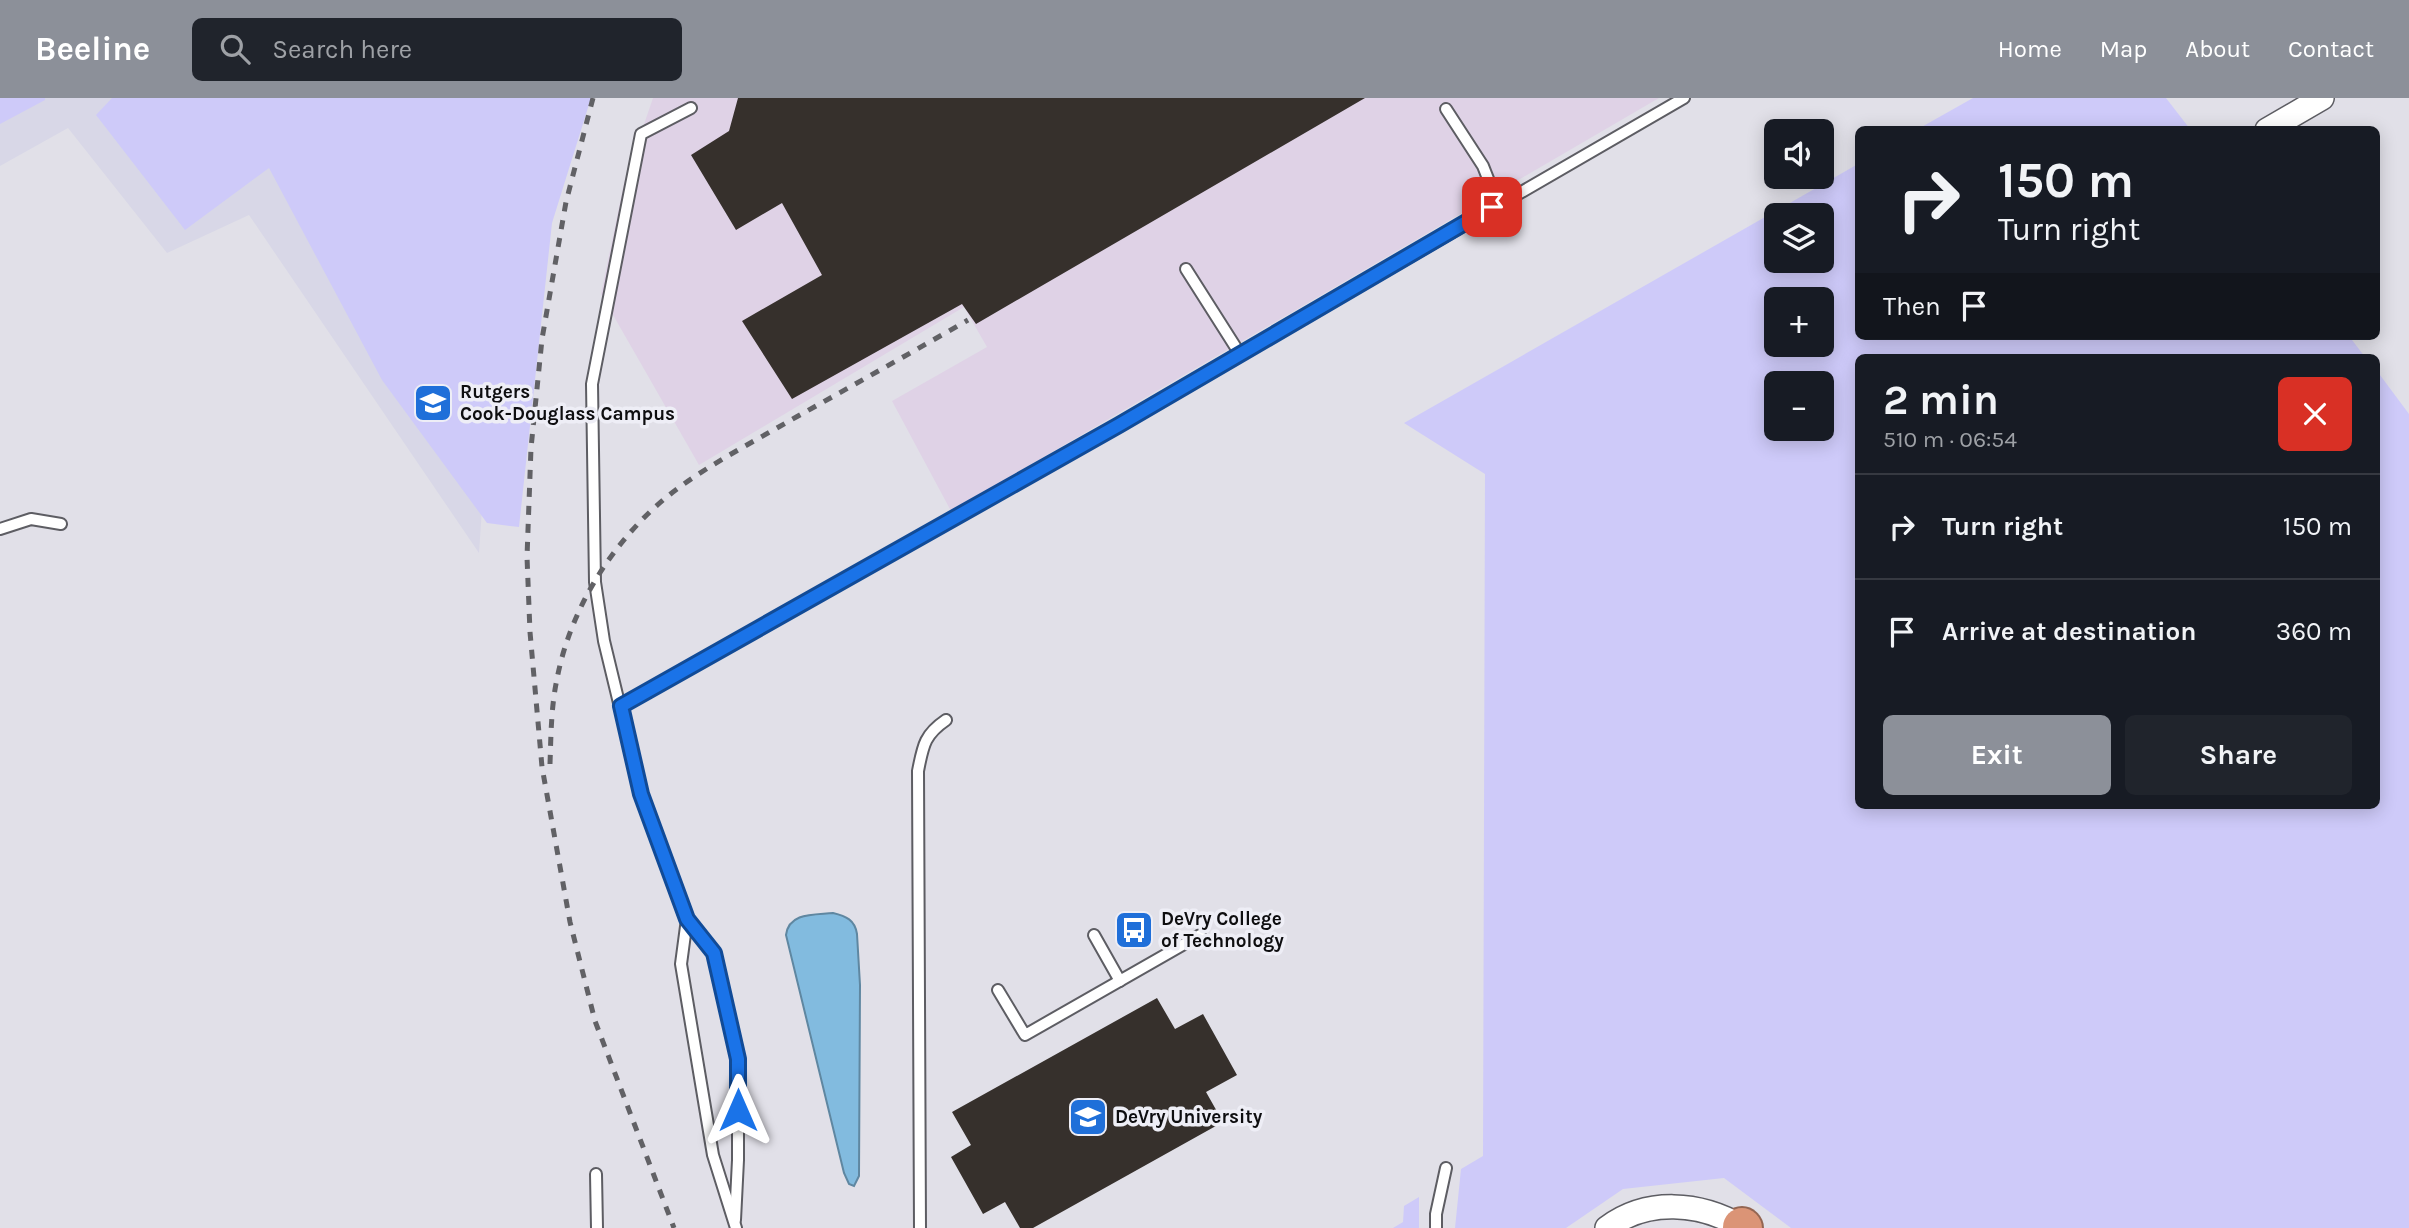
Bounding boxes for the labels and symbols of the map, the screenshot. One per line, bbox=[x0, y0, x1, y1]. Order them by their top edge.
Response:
pin bbox=[1462, 177, 1522, 237]
place label: Rutgers Cook-Douglass Campus bbox=[460, 381, 675, 425]
school or university icon: Rutgers Cook-Douglass Campus bbox=[412, 382, 454, 424]
place label: DeVry College of Technology bbox=[1161, 908, 1284, 952]
bus stop icon: DeVry College of Technology bbox=[1113, 909, 1155, 951]
position arrow bbox=[701, 1073, 775, 1147]
school or university icon: DeVry University bbox=[1067, 1096, 1109, 1138]
place label: DeVry University bbox=[1115, 1106, 1263, 1128]

